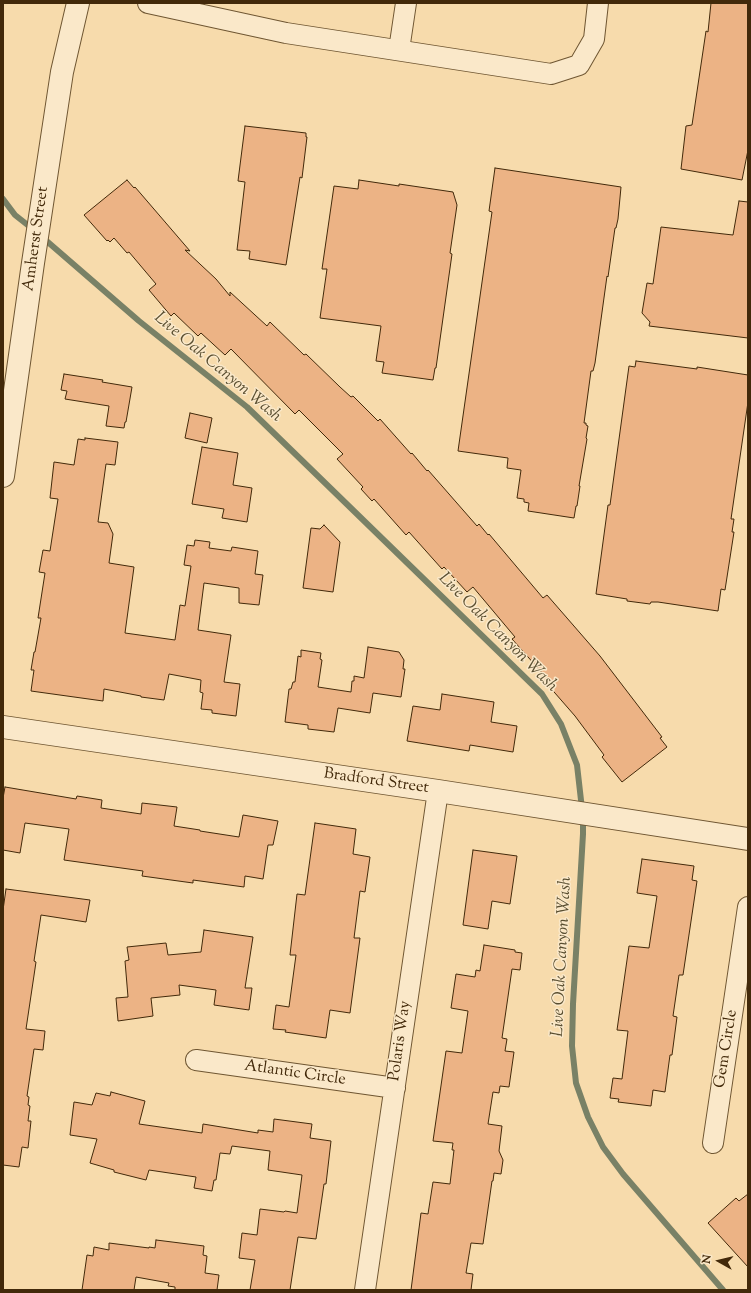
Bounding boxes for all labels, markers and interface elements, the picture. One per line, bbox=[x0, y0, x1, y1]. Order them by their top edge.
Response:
street label: Amherst Street bbox=[20, 185, 54, 293]
water label: Live Oak Canyon Wash bbox=[149, 309, 285, 427]
water label: Live Oak Canyon Wash bbox=[433, 569, 561, 697]
street label: Bradford Street bbox=[322, 765, 430, 799]
water label: Live Oak Canyon Wash bbox=[549, 876, 577, 1038]
street label: Polaris Way bbox=[386, 1000, 416, 1082]
street label: Gem Circle bbox=[711, 1008, 743, 1090]
street label: Atlantic Circle bbox=[243, 1057, 347, 1091]
north arrow bbox=[699, 1241, 739, 1281]
text: N bbox=[699, 1254, 716, 1265]

